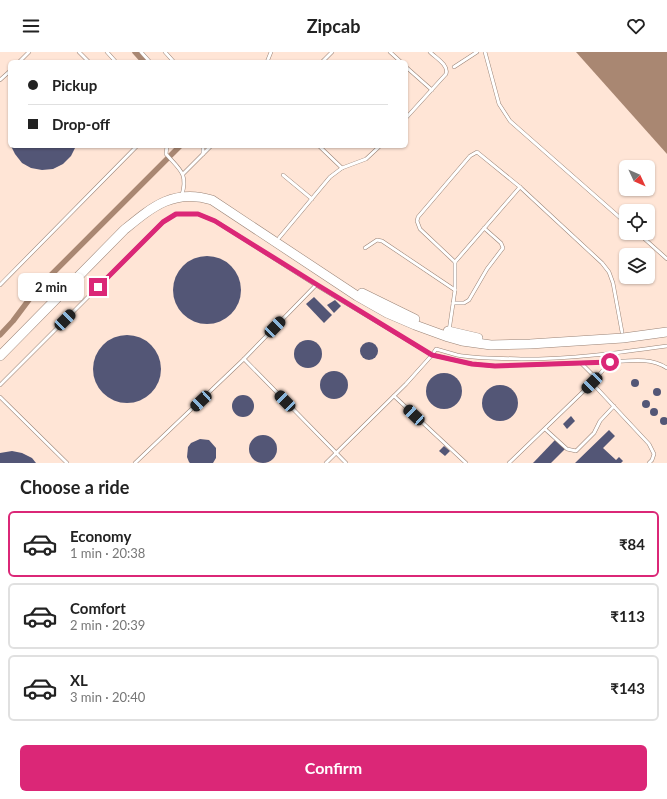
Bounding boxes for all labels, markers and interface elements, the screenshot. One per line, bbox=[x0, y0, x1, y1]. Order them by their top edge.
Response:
icon: menu bbox=[20, 15, 42, 37]
text: Zipcab bbox=[307, 15, 360, 37]
icon: heart bbox=[625, 15, 647, 37]
text: Pickup bbox=[52, 76, 97, 94]
text: Drop-off bbox=[52, 115, 110, 133]
north arrow bbox=[619, 160, 655, 196]
map controls bbox=[619, 160, 655, 284]
button: locate bbox=[619, 204, 655, 240]
button: layers bbox=[619, 248, 655, 284]
callout: 2 min bbox=[18, 273, 84, 301]
route end bbox=[89, 278, 107, 296]
text: 2 min bbox=[35, 279, 67, 295]
car bbox=[52, 307, 78, 333]
car bbox=[262, 314, 288, 340]
route start bbox=[601, 353, 619, 371]
car bbox=[579, 370, 605, 396]
car bbox=[188, 388, 214, 414]
car bbox=[272, 388, 298, 414]
car bbox=[401, 402, 427, 428]
text: Choose a ride bbox=[20, 476, 129, 498]
icon: car bbox=[22, 526, 58, 562]
text: Economy bbox=[70, 527, 131, 545]
text: ₹84 bbox=[619, 535, 645, 553]
text: 1 min · 20:38 bbox=[70, 545, 145, 561]
icon: car bbox=[22, 598, 58, 634]
text: Comfort bbox=[70, 599, 126, 617]
text: ₹113 bbox=[610, 607, 645, 625]
text: 2 min · 20:39 bbox=[70, 617, 145, 633]
icon: car bbox=[22, 670, 58, 706]
text: XL bbox=[70, 671, 88, 689]
text: ₹143 bbox=[610, 679, 645, 697]
text: 3 min · 20:40 bbox=[70, 689, 145, 705]
button: Confirm bbox=[20, 745, 647, 791]

